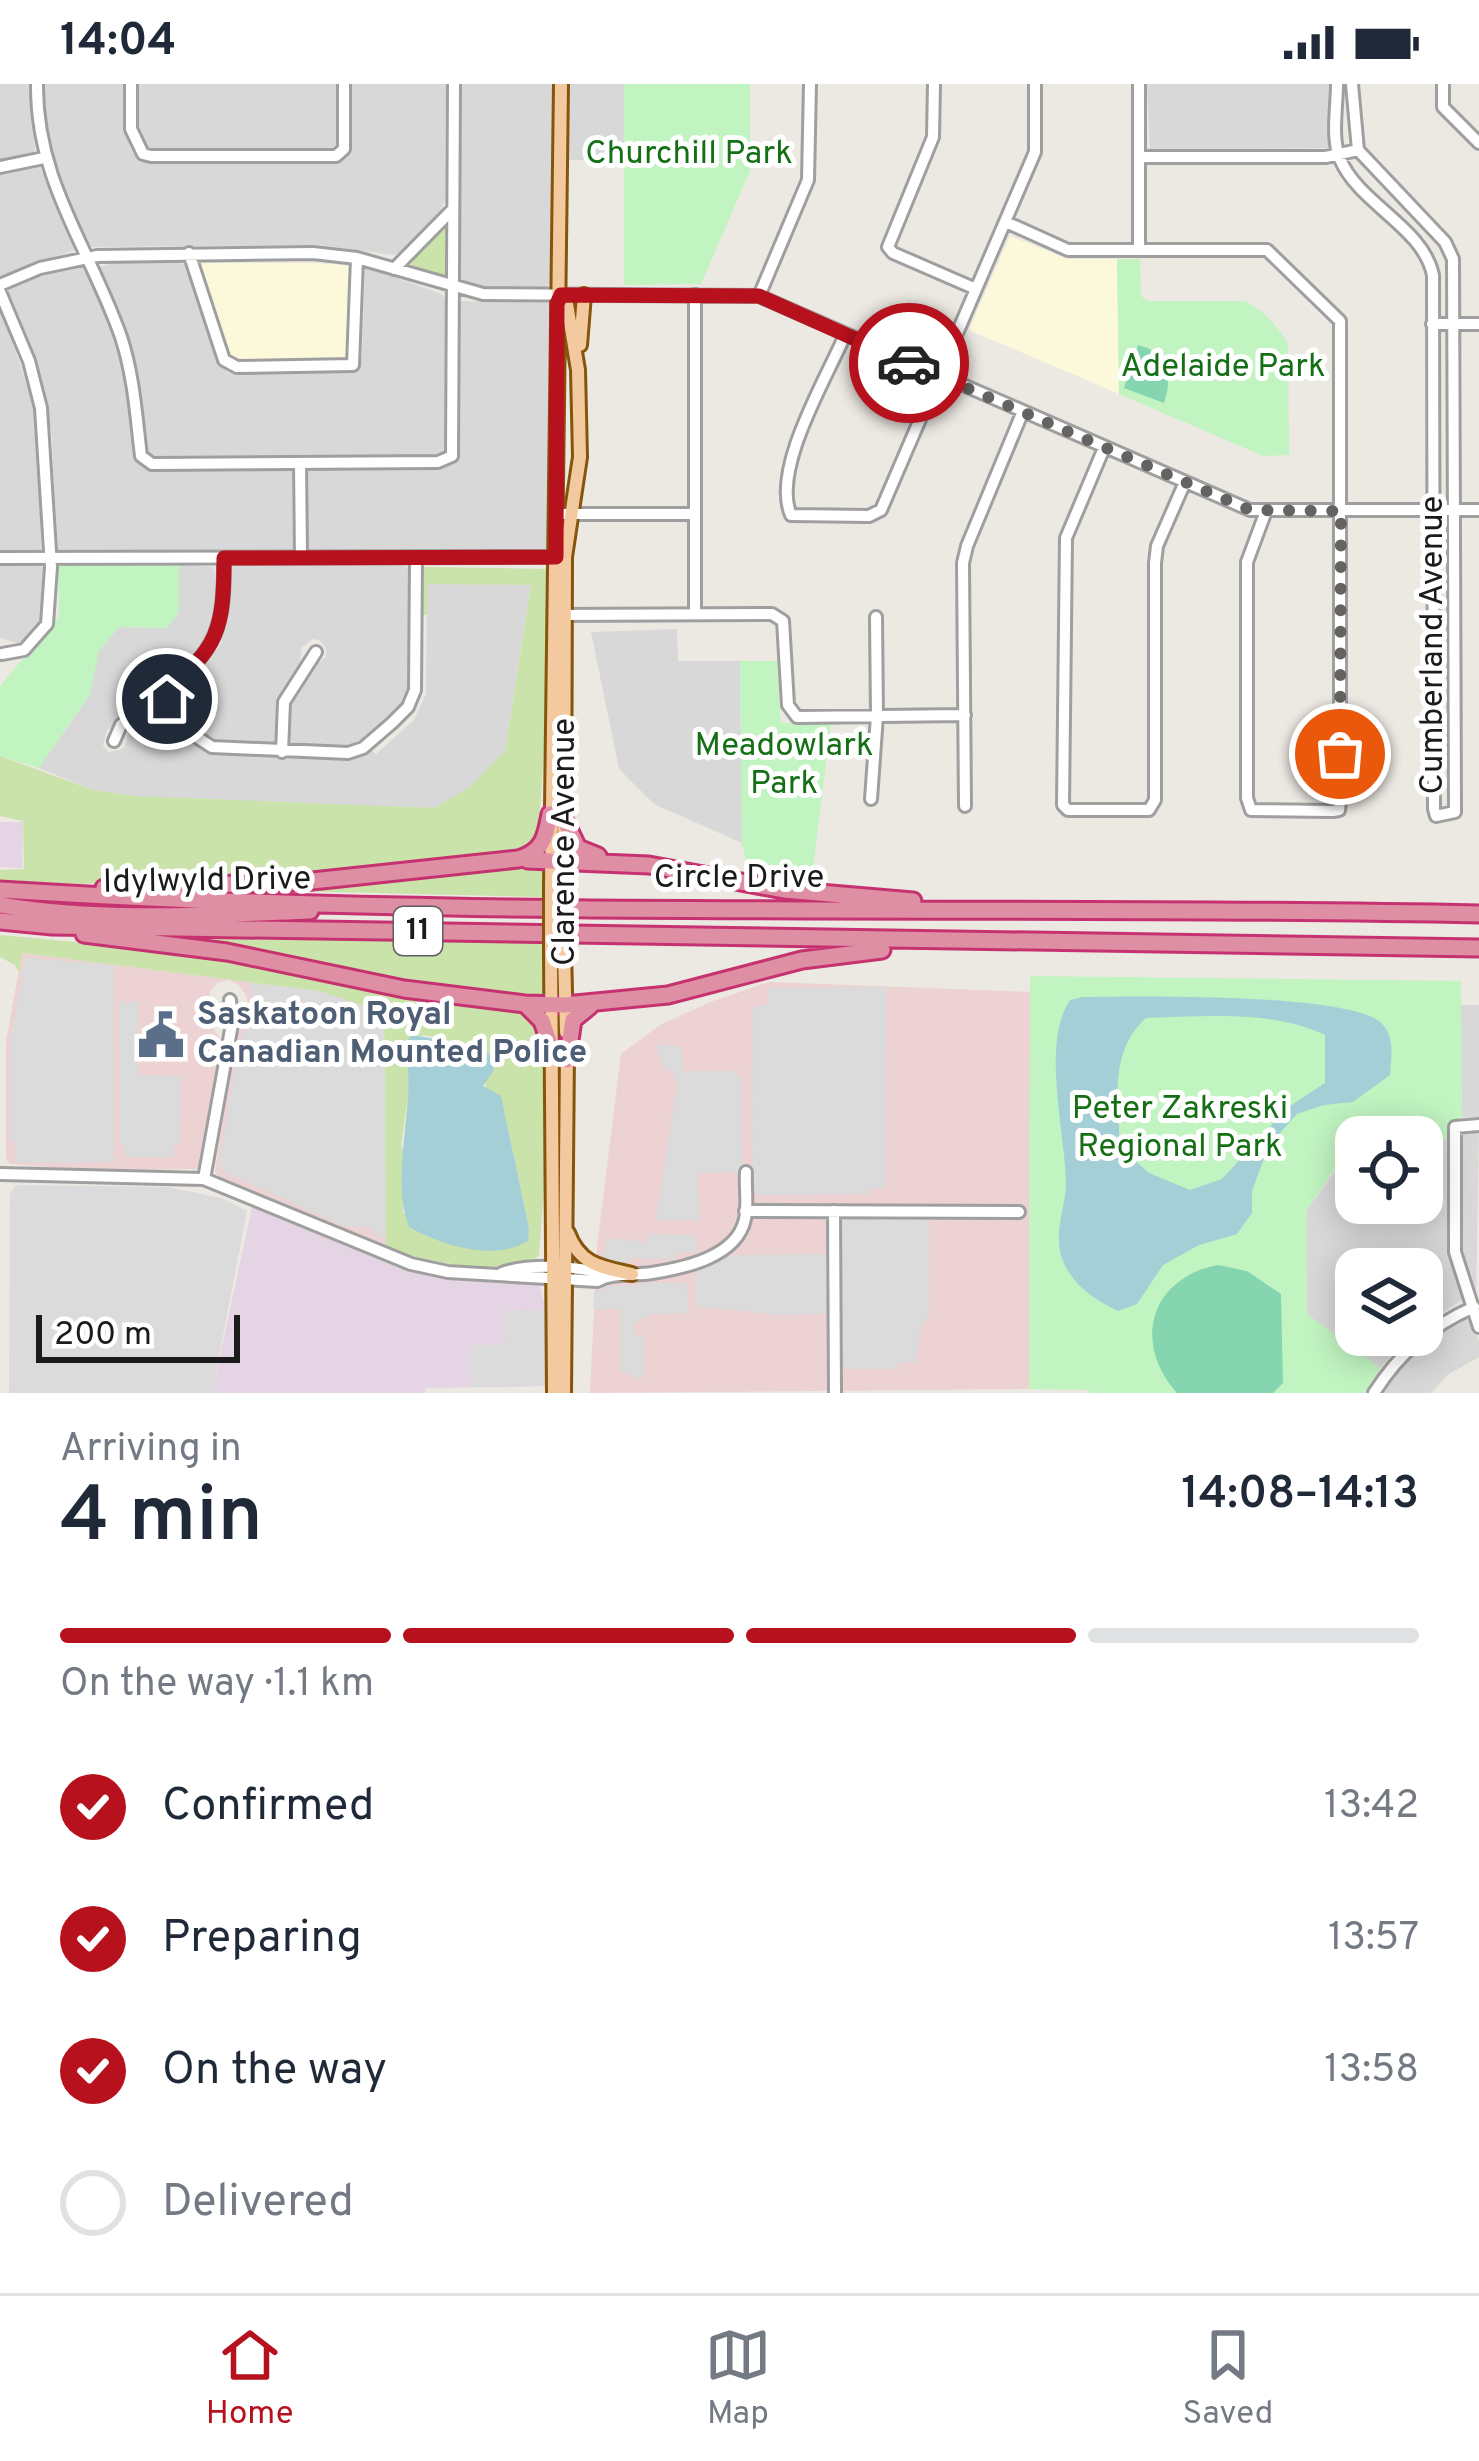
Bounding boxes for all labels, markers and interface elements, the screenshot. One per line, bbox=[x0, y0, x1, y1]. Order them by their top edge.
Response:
text: 14:04 bbox=[60, 14, 176, 71]
park label: Churchill Park bbox=[585, 134, 793, 176]
courier bbox=[849, 303, 969, 423]
icon: car bbox=[876, 330, 942, 396]
park label: Adelaide Park bbox=[1121, 347, 1325, 389]
street label: Cumberland Avenue bbox=[1413, 496, 1455, 794]
pin bbox=[116, 648, 218, 750]
icon: home bbox=[134, 666, 200, 732]
pin bbox=[1289, 703, 1391, 805]
street label: Clarence Avenue bbox=[545, 718, 587, 966]
icon: bag bbox=[1307, 721, 1373, 787]
park label: Meadowlark Park bbox=[695, 726, 873, 806]
street label: Circle Drive bbox=[654, 858, 824, 900]
street label: Idylwyld Drive bbox=[103, 859, 311, 905]
road number: 11 bbox=[394, 907, 442, 955]
place label: Saskatoon Royal Canadian Mounted Police bbox=[197, 995, 587, 1075]
public building icon: Saskatoon Royal Canadian Mounted Police bbox=[136, 1010, 186, 1060]
park label: Peter Zakreski Regional Park bbox=[1072, 1089, 1288, 1169]
map controls bbox=[1335, 1116, 1443, 1356]
button: locate bbox=[1335, 1116, 1443, 1224]
button: layers bbox=[1335, 1248, 1443, 1356]
scale bar bbox=[36, 1309, 240, 1362]
text: 200 m bbox=[54, 1315, 152, 1357]
text: Arriving in bbox=[60, 1426, 242, 1475]
text: 14:08–14:13 bbox=[1181, 1467, 1419, 1524]
text: 4 min bbox=[60, 1470, 263, 1569]
text: On the way · 1.1 km bbox=[60, 1661, 374, 1710]
icon: check bbox=[60, 1774, 126, 1840]
text: Confirmed bbox=[162, 1779, 374, 1836]
text: 13:42 bbox=[1324, 1783, 1419, 1832]
icon: check bbox=[60, 1906, 126, 1972]
text: Preparing bbox=[162, 1911, 362, 1968]
text: 13:57 bbox=[1328, 1915, 1419, 1964]
icon: check bbox=[60, 2038, 126, 2104]
text: On the way bbox=[162, 2043, 387, 2100]
text: 13:58 bbox=[1324, 2047, 1419, 2096]
text: Delivered bbox=[162, 2175, 354, 2232]
tab: Home bbox=[206, 2322, 293, 2436]
tab: Map bbox=[705, 2322, 771, 2436]
tab: Saved bbox=[1183, 2322, 1273, 2436]

